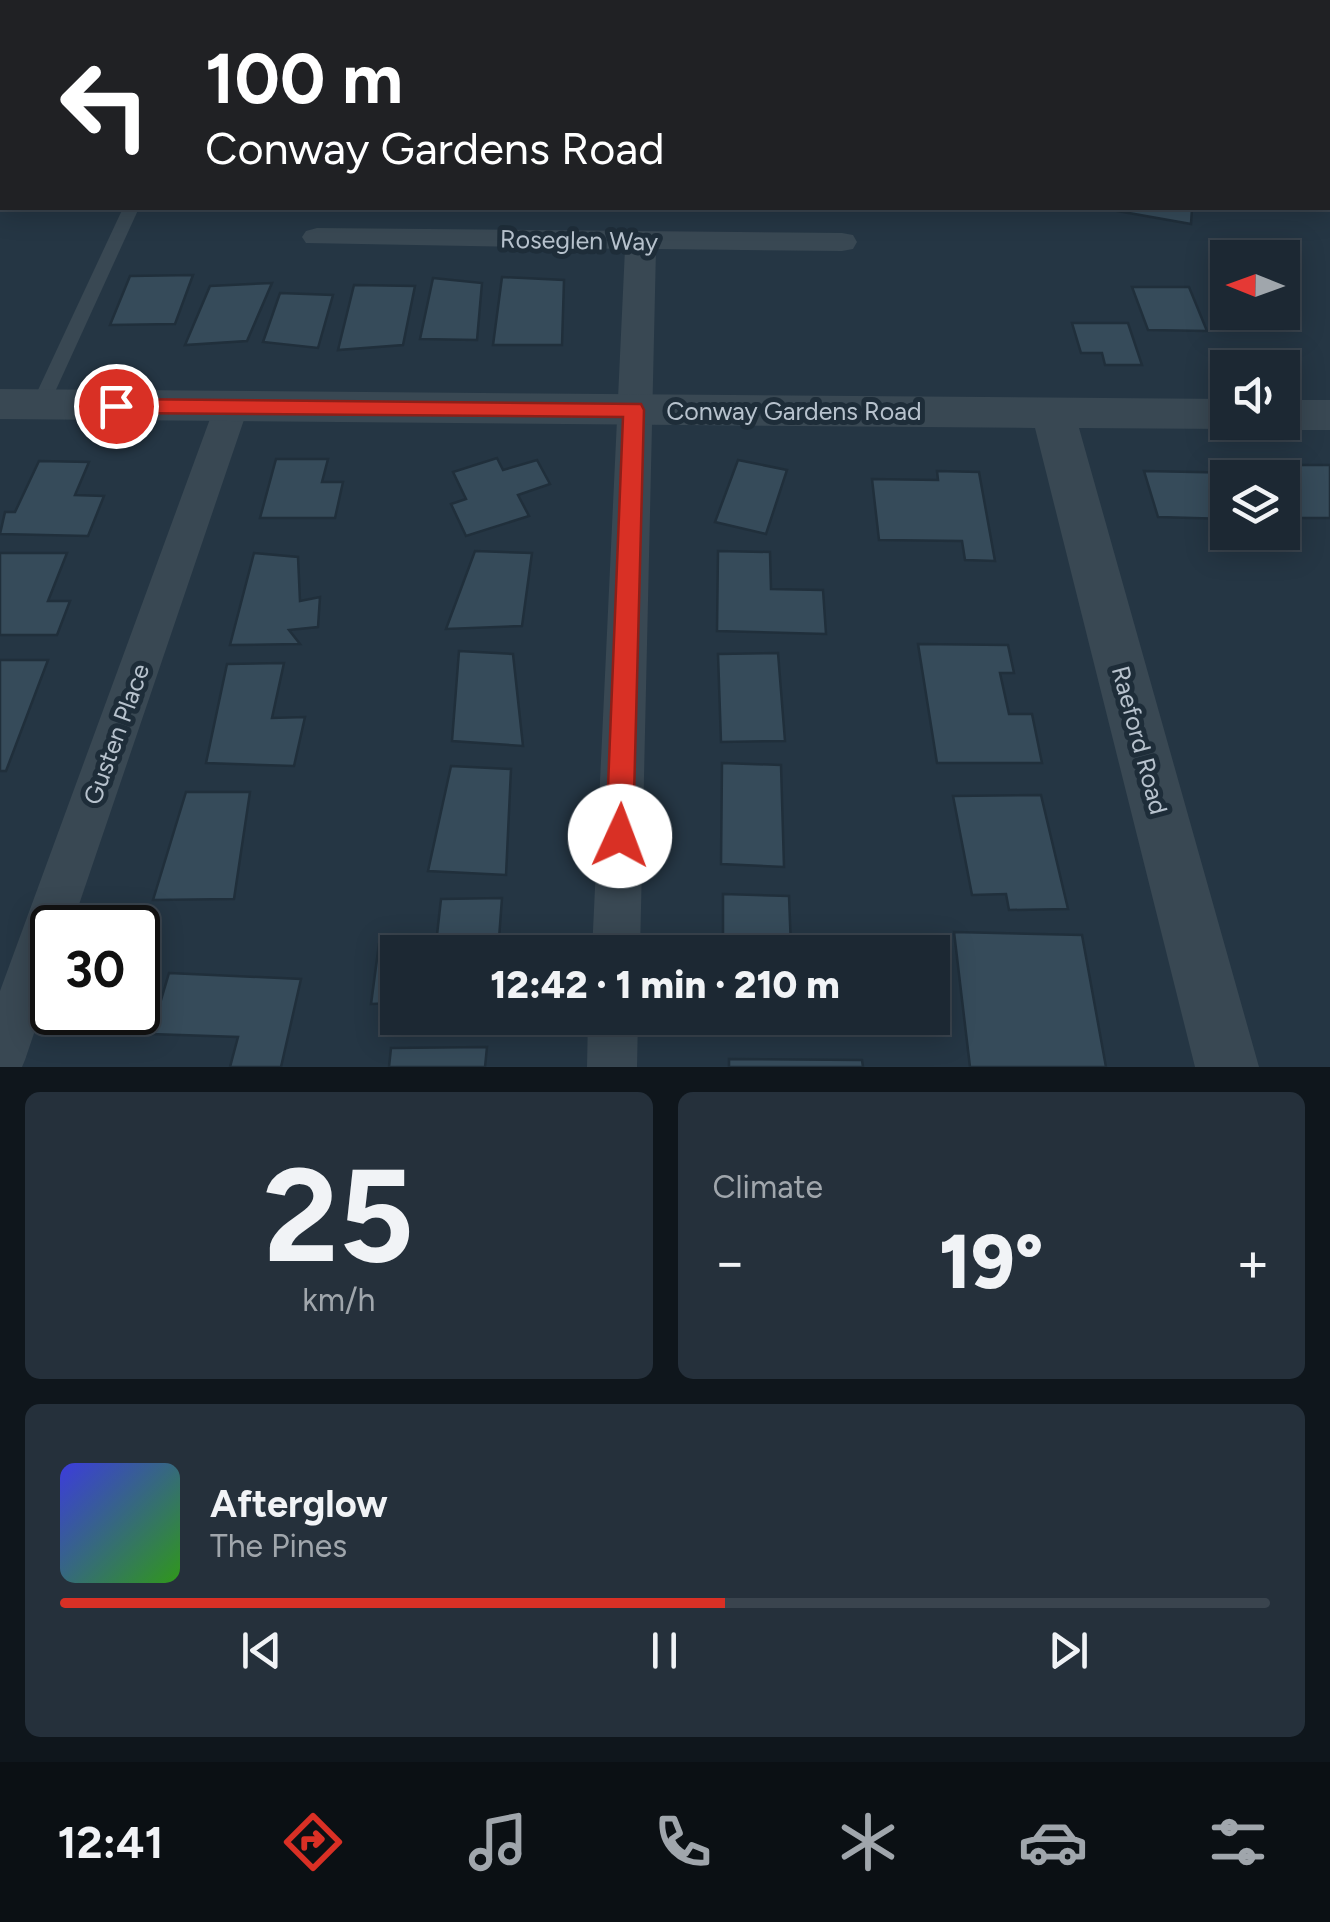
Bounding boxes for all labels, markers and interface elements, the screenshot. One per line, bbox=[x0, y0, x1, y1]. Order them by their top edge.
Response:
text: 100 m bbox=[205, 36, 403, 121]
icon: left bbox=[40, 40, 170, 170]
text: Conway Gardens Road bbox=[205, 121, 665, 175]
street label: Roseglen Way bbox=[500, 224, 658, 256]
north arrow bbox=[1210, 240, 1300, 330]
map controls bbox=[1210, 240, 1300, 550]
button: sound bbox=[1210, 350, 1300, 440]
pin bbox=[74, 364, 159, 449]
icon: arrive bbox=[89, 379, 144, 434]
street label: Conway Gardens Road bbox=[666, 396, 922, 426]
button: layers bbox=[1210, 460, 1300, 550]
street label: Gusten Place bbox=[77, 659, 155, 809]
street label: Raeford Road bbox=[1106, 662, 1174, 818]
position arrow bbox=[568, 784, 672, 888]
speed limit sign: 30 bbox=[30, 905, 160, 1035]
text: 12:42 · 1 min · 210 m bbox=[490, 962, 840, 1008]
text: 25 bbox=[263, 1138, 414, 1294]
text: Climate bbox=[713, 1168, 823, 1206]
text: 19° bbox=[939, 1217, 1044, 1307]
text: − bbox=[713, 1229, 747, 1295]
text: + bbox=[1236, 1229, 1270, 1295]
text: km/h bbox=[302, 1281, 375, 1319]
text: Afterglow bbox=[210, 1481, 388, 1527]
text: The Pines bbox=[210, 1527, 347, 1565]
icon: previous bbox=[234, 1623, 289, 1678]
icon: pause bbox=[637, 1623, 692, 1678]
icon: next bbox=[1041, 1623, 1096, 1678]
icon: directions bbox=[278, 1807, 348, 1877]
icon: music bbox=[463, 1807, 533, 1877]
icon: phone bbox=[648, 1807, 718, 1877]
icon: climate bbox=[833, 1807, 903, 1877]
icon: car bbox=[1018, 1807, 1088, 1877]
icon: filters bbox=[1203, 1807, 1273, 1877]
text: 12:41 bbox=[57, 1815, 164, 1869]

